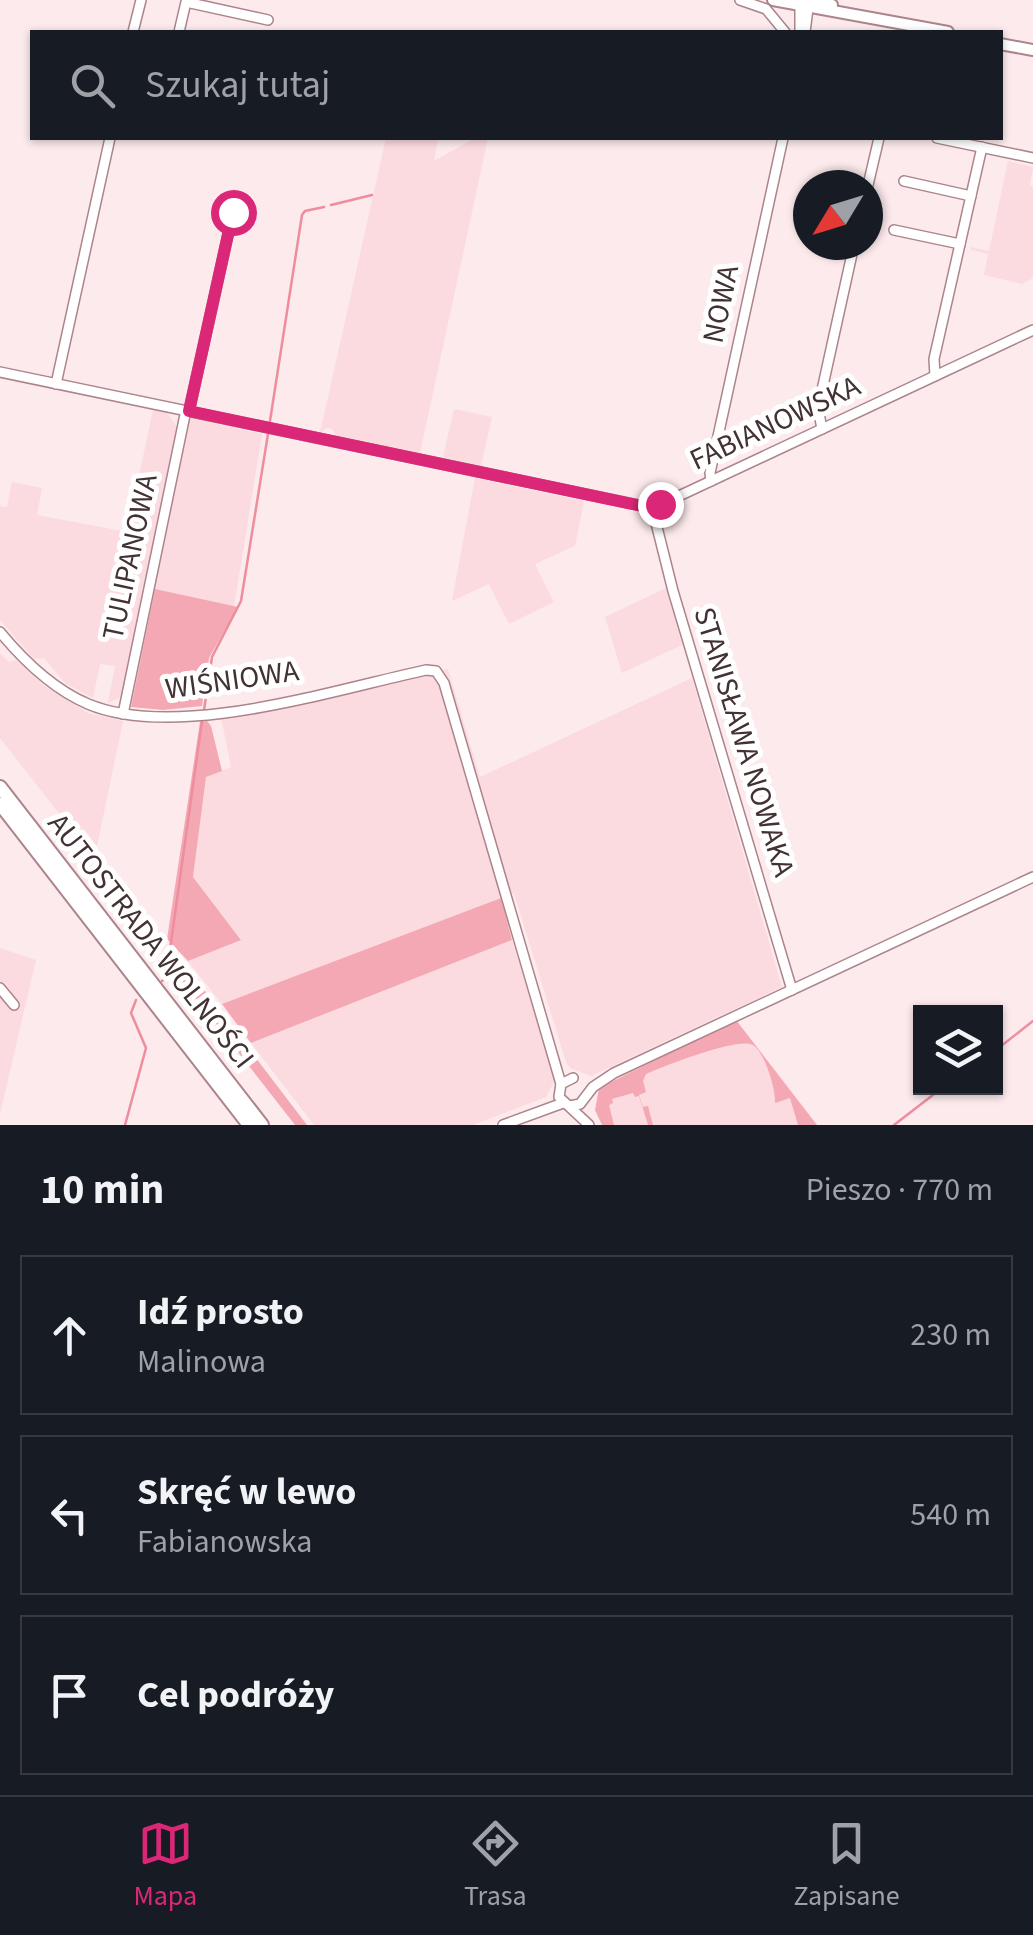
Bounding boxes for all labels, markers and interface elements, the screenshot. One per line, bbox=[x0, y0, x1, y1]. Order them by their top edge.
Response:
search box bbox=[30, 30, 1003, 140]
icon: search bbox=[65, 58, 120, 113]
text: Szukaj tutaj bbox=[145, 58, 330, 112]
north arrow bbox=[793, 170, 883, 260]
route start bbox=[211, 190, 257, 236]
street label: NOWA bbox=[692, 260, 750, 347]
street label: FABIANOWSKA bbox=[683, 364, 868, 481]
street label: TULIPANOWA bbox=[91, 469, 169, 644]
route end bbox=[638, 482, 684, 528]
street label: STANISŁAWA NOWAKA bbox=[683, 602, 806, 883]
street label: WIŚNIOWA bbox=[162, 649, 302, 711]
street label: AUTOSTRADA WOLNOŚCI bbox=[37, 804, 265, 1078]
map controls bbox=[913, 1005, 1003, 1095]
button: layers bbox=[913, 1005, 1003, 1095]
text: 10 min bbox=[40, 1160, 164, 1220]
text: Pieszo · 770 m bbox=[806, 1167, 993, 1213]
text: Idź prosto bbox=[137, 1285, 304, 1339]
icon: ahead bbox=[42, 1308, 97, 1363]
text: 230 m bbox=[910, 1312, 991, 1358]
text: Malinowa bbox=[137, 1339, 266, 1385]
text: Skręć w lewo bbox=[137, 1465, 356, 1519]
icon: left bbox=[42, 1488, 97, 1543]
text: 540 m bbox=[910, 1492, 991, 1538]
text: Fabianowska bbox=[137, 1519, 312, 1565]
icon: arrive bbox=[42, 1668, 97, 1723]
text: Cel podróży bbox=[137, 1668, 334, 1722]
tab: Mapa bbox=[133, 1816, 197, 1916]
tab: Trasa bbox=[464, 1816, 527, 1916]
tab: Zapisane bbox=[793, 1816, 900, 1916]

